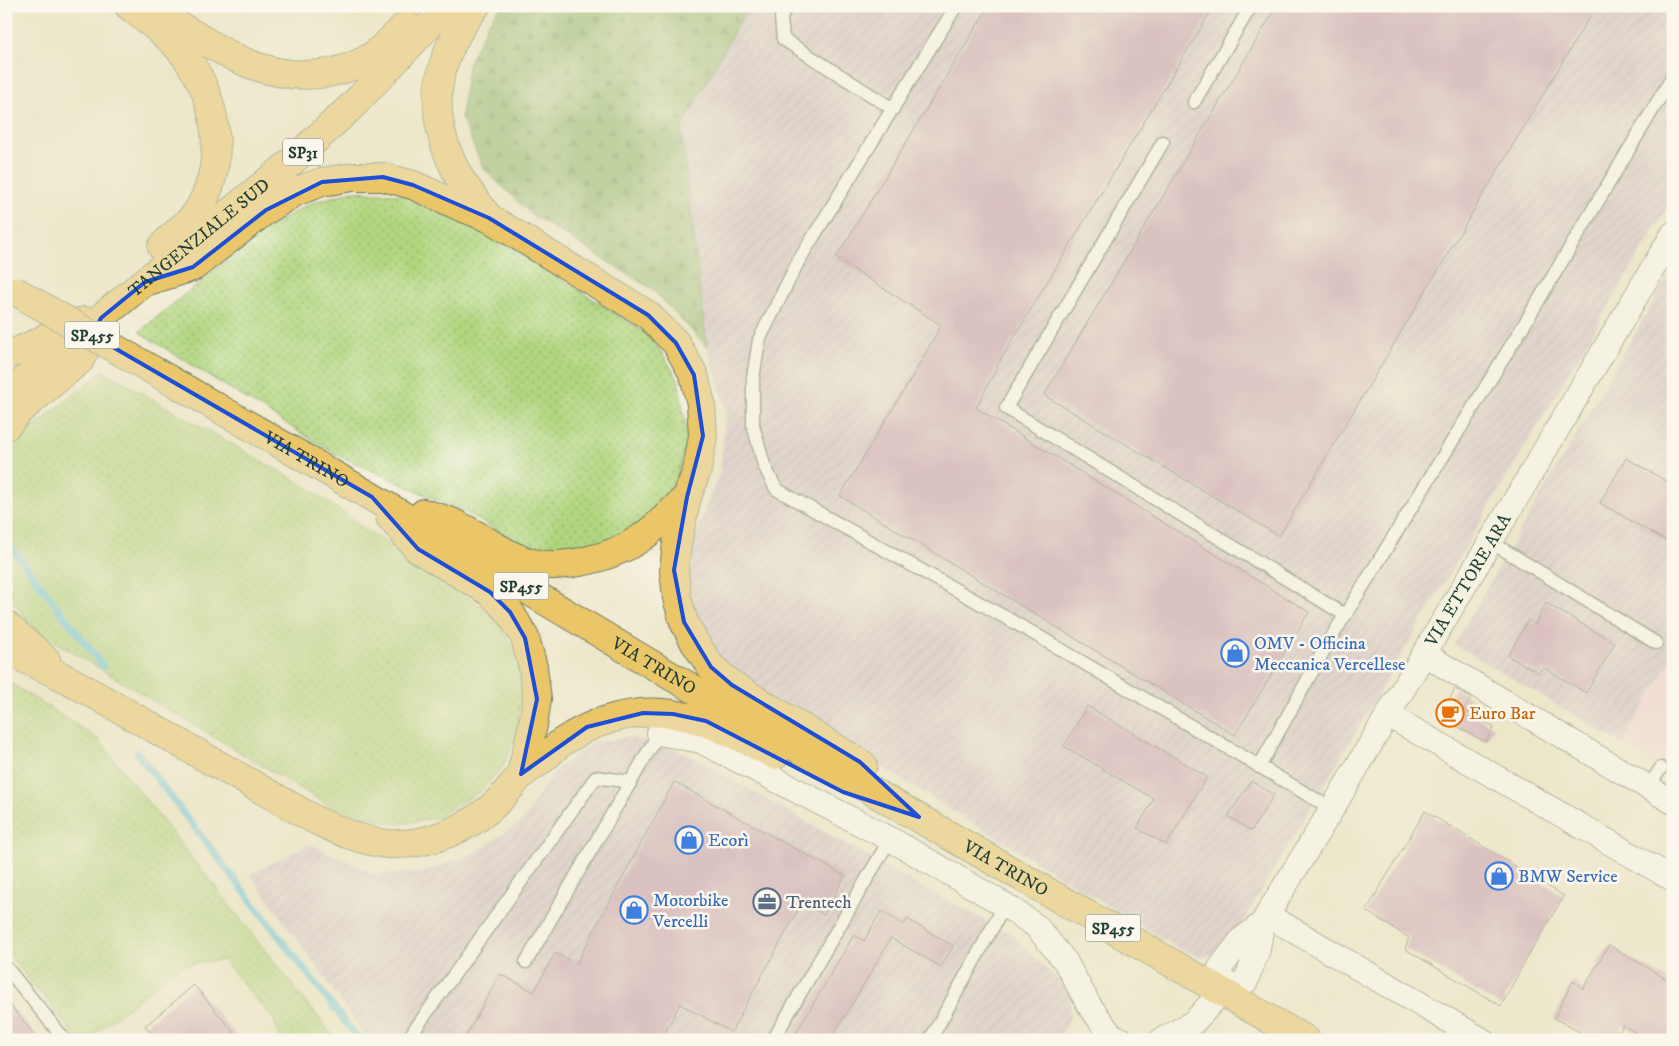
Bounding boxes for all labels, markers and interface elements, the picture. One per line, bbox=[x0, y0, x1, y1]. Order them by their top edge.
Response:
road number: SP31 bbox=[283, 138, 323, 166]
street label: TANGENZIALE SUD bbox=[124, 174, 275, 303]
road number: SP455 bbox=[64, 322, 120, 348]
street label: VIA TRINO bbox=[259, 426, 353, 493]
street label: VIA ETTORE ARA bbox=[1420, 510, 1517, 652]
road number: SP455 bbox=[494, 572, 548, 600]
street label: VIA TRINO bbox=[606, 632, 700, 700]
place label: OMV - Officina Meccanica Vercellese bbox=[1254, 633, 1406, 676]
shop icon: OMV - Officina Meccanica Vercellese bbox=[1220, 638, 1250, 668]
cafe icon: Euro Bar bbox=[1435, 698, 1465, 728]
place label: Euro Bar bbox=[1469, 703, 1536, 725]
shop icon: Ecorì bbox=[674, 825, 704, 855]
place label: Ecorì bbox=[708, 830, 749, 852]
street label: VIA TRINO bbox=[958, 835, 1052, 902]
shop icon: BMW Service bbox=[1484, 861, 1514, 891]
place label: BMW Service bbox=[1518, 866, 1618, 888]
office icon: Trentech bbox=[752, 887, 782, 917]
place label: Motorbike Vercelli bbox=[652, 890, 728, 933]
place label: Trentech bbox=[786, 892, 852, 914]
shop icon: Motorbike Vercelli bbox=[619, 895, 649, 925]
road number: SP455 bbox=[1086, 914, 1140, 941]

